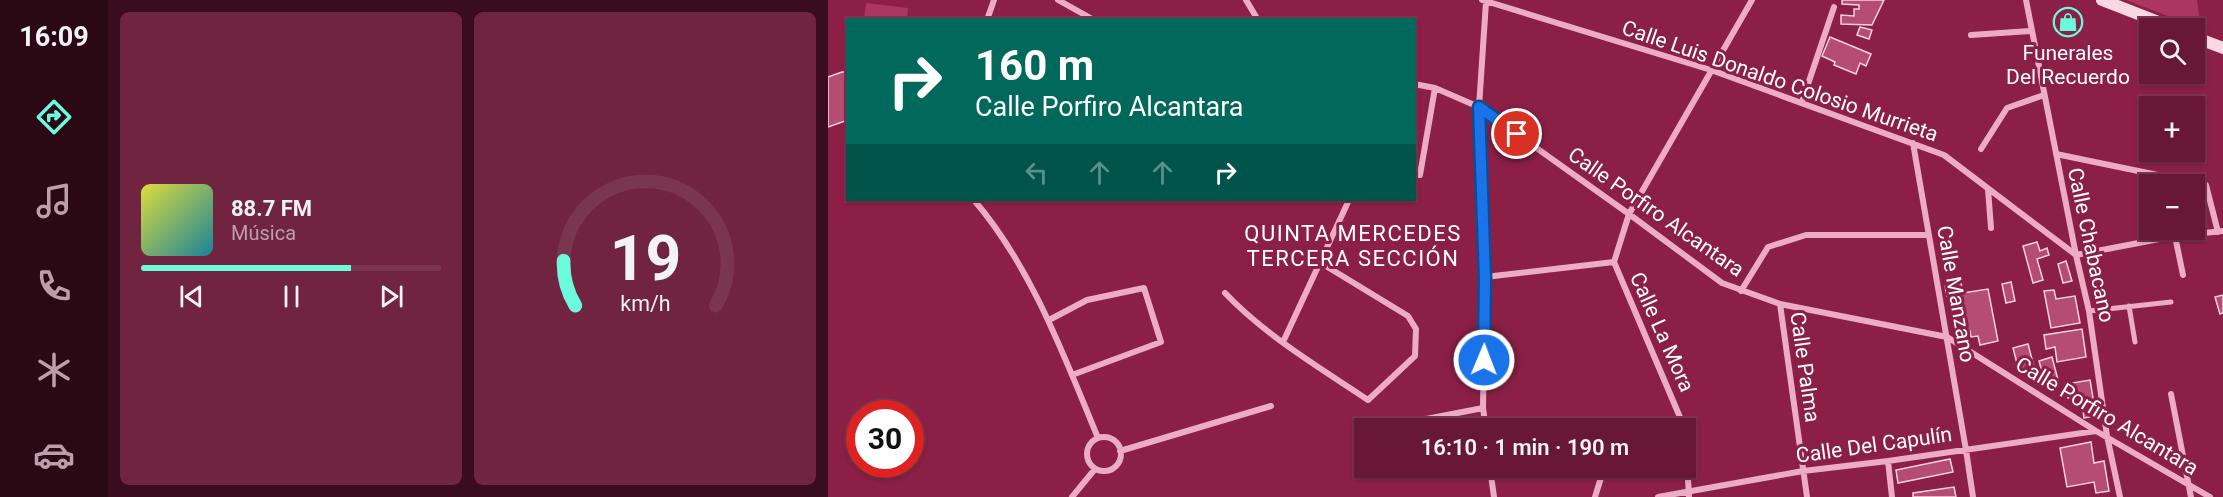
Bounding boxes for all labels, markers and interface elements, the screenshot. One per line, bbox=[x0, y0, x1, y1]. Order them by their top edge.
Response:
shop icon: Funerales Del Recuerdo bbox=[2052, 6, 2084, 38]
street label: Calle Luis Donaldo Colosio Murrieta bbox=[1619, 15, 1941, 147]
map controls bbox=[2139, 18, 2205, 240]
button: search bbox=[2139, 18, 2205, 84]
text: 16:09 bbox=[19, 21, 89, 53]
text: 160 m bbox=[975, 41, 1094, 90]
place label: Funerales Del Recuerdo bbox=[2006, 41, 2130, 89]
icon: right bbox=[876, 42, 954, 120]
text: Calle Porfiro Alcantara bbox=[975, 91, 1244, 123]
icon: directions bbox=[33, 96, 75, 138]
button: + bbox=[2139, 96, 2205, 162]
pin bbox=[1491, 108, 1542, 159]
icon: arrive bbox=[1500, 117, 1533, 150]
street label: Calle Porfiro Alcantara bbox=[1564, 142, 1748, 282]
icon: left bbox=[1020, 156, 1053, 189]
icon: ahead bbox=[1083, 156, 1116, 189]
icon: ahead bbox=[1146, 156, 1179, 189]
icon: right bbox=[1209, 156, 1242, 189]
street label: Calle Chabacano bbox=[2063, 165, 2119, 325]
button: − bbox=[2139, 174, 2205, 240]
icon: music bbox=[33, 180, 75, 222]
text: 88.7 FM bbox=[231, 196, 312, 221]
text: Música bbox=[231, 221, 296, 245]
district label: QUINTA MERCEDES TERCERA SECCIÓN bbox=[1244, 221, 1462, 271]
text: 19 bbox=[609, 222, 681, 295]
street label: Calle Manzano bbox=[1932, 224, 1980, 364]
icon: phone bbox=[33, 265, 75, 307]
street label: Calle La Mora bbox=[1625, 269, 1699, 395]
icon: previous bbox=[175, 280, 208, 313]
icon: pause bbox=[275, 280, 308, 313]
icon: next bbox=[375, 280, 408, 313]
text: km/h bbox=[620, 291, 670, 316]
street label: Calle Palma bbox=[1785, 310, 1825, 424]
position arrow bbox=[1452, 328, 1516, 392]
icon: climate bbox=[33, 349, 75, 391]
street label: Calle Porfiro Alcantara bbox=[2011, 352, 2203, 480]
speed limit sign: 30 bbox=[846, 400, 924, 478]
street label: Calle Del Capulín bbox=[1794, 422, 1954, 468]
icon: car bbox=[33, 434, 75, 476]
text: 16:10 · 1 min · 190 m bbox=[1421, 435, 1629, 460]

